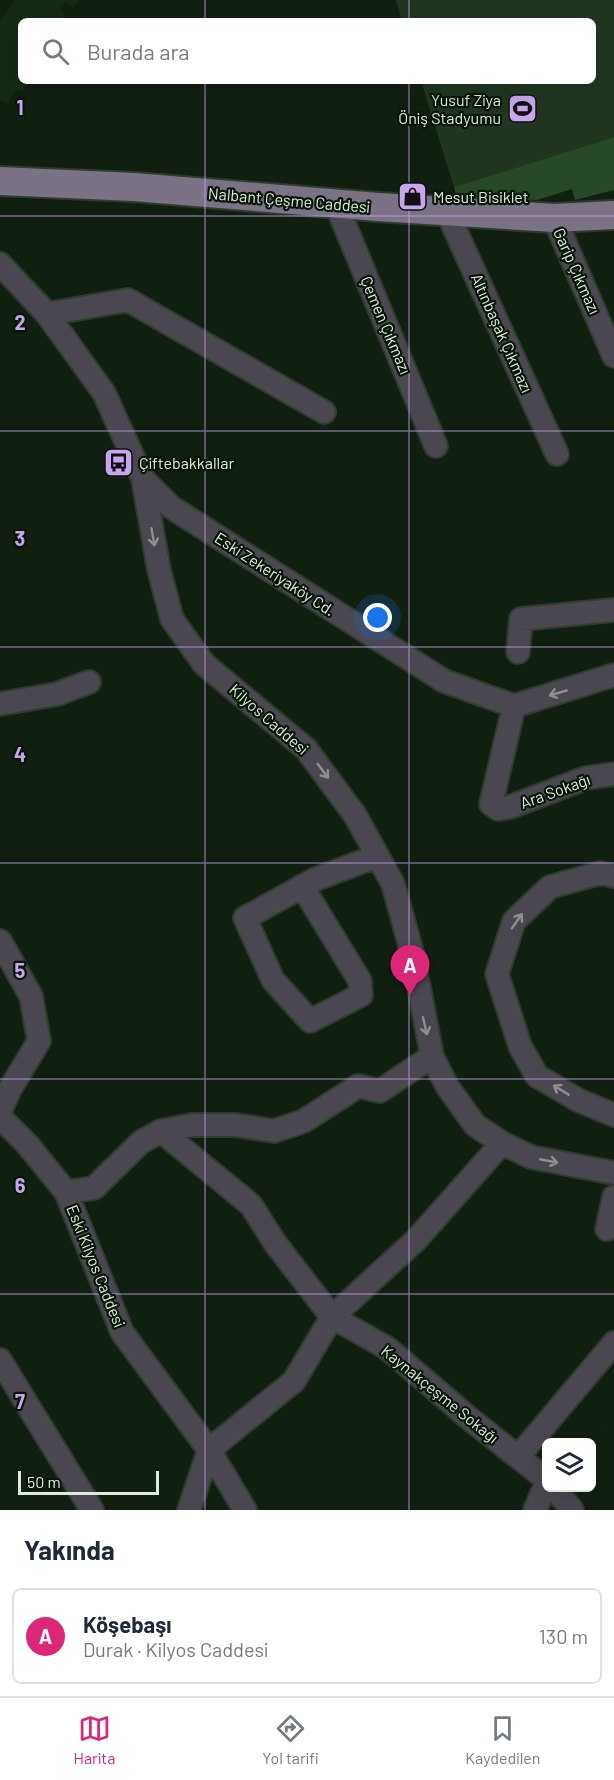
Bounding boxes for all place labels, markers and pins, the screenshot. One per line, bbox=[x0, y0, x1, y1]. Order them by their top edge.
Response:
place label: Yusuf Ziya Öniş Stadyumu bbox=[398, 90, 501, 127]
sports icon: Yusuf Ziya Öniş Stadyumu bbox=[506, 93, 538, 125]
shop icon: Mesut Bisiklet bbox=[396, 181, 428, 213]
place label: Mesut Bisiklet bbox=[433, 187, 529, 206]
bus stop icon: Çiftebakkallar bbox=[102, 447, 134, 479]
place label: Çiftebakkallar bbox=[139, 453, 234, 472]
pin: A bbox=[390, 946, 430, 995]

